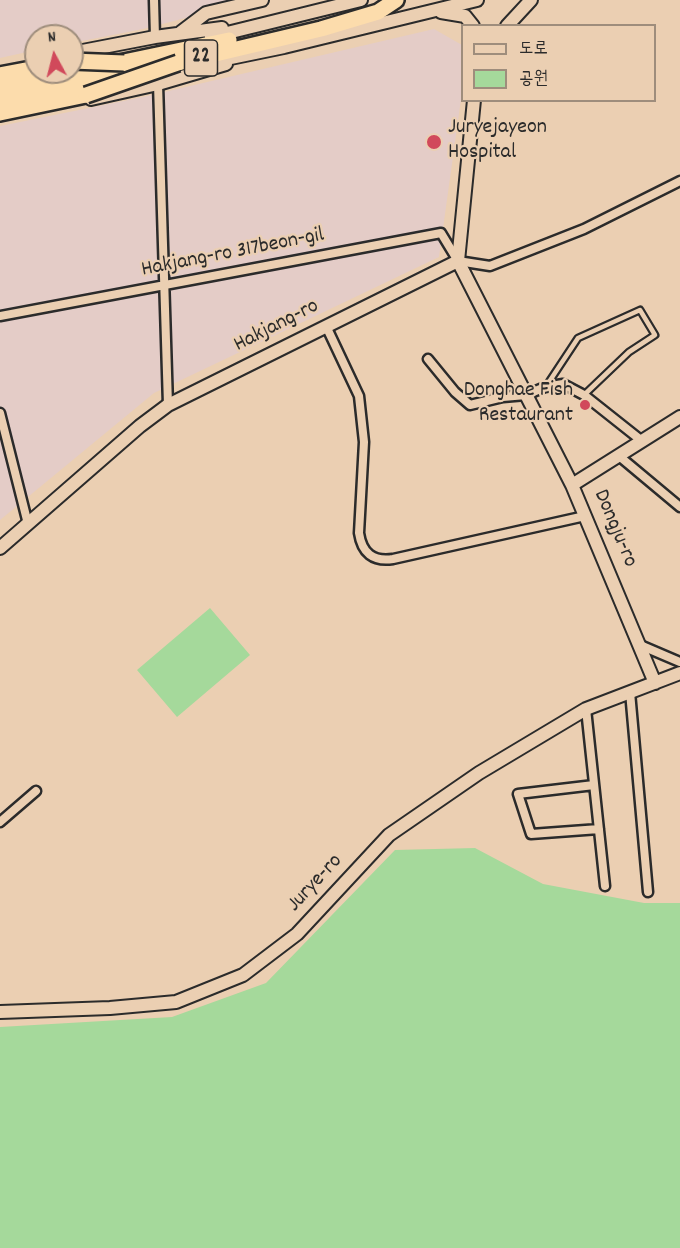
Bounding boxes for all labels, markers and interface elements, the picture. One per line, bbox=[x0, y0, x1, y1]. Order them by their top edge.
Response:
north arrow bbox=[24, 24, 84, 84]
legend bbox=[461, 24, 656, 102]
text: N bbox=[47, 26, 57, 50]
text: 도로 bbox=[519, 37, 548, 62]
road number: 22 bbox=[184, 40, 218, 76]
text: 공원 bbox=[519, 67, 548, 92]
place label: Juryejayeon Hospital bbox=[448, 116, 547, 168]
marker: Juryejayeon Hospital bbox=[425, 133, 443, 151]
street label: Hakjang-ro 317beon-gil bbox=[139, 223, 327, 285]
street label: Hakjang-ro bbox=[230, 294, 324, 360]
place label: Donghae Fish Restaurant bbox=[464, 379, 573, 430]
marker: Donghae Fish Restaurant bbox=[578, 398, 592, 412]
street label: Dongju-ro bbox=[586, 486, 642, 572]
street label: Jurye-ro bbox=[283, 850, 349, 918]

